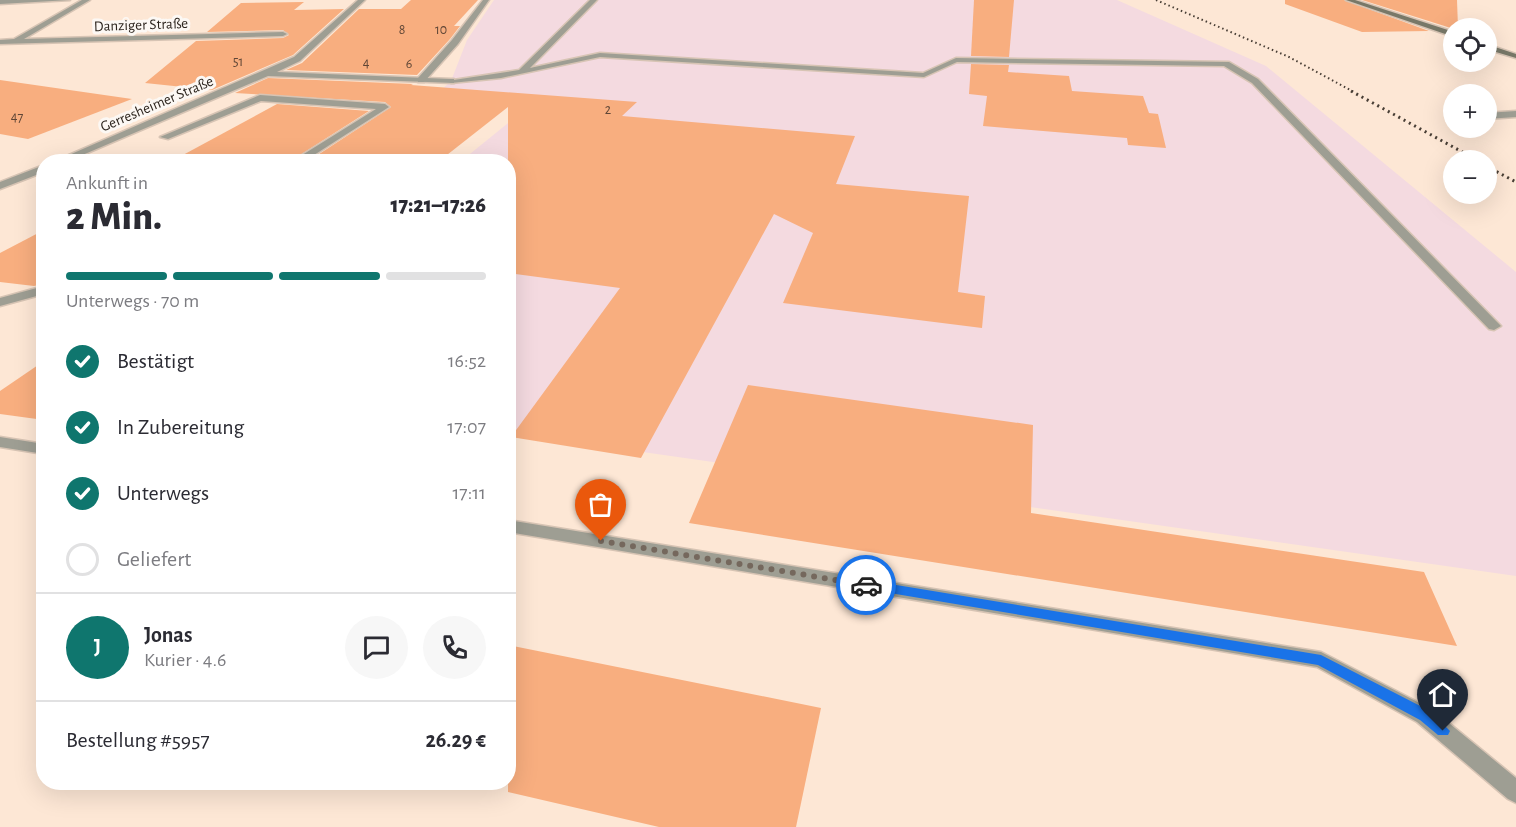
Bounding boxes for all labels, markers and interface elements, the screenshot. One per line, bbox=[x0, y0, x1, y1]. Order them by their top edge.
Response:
street label: Danziger Straße bbox=[94, 16, 188, 34]
map controls bbox=[1443, 18, 1497, 204]
button: locate bbox=[1443, 18, 1497, 72]
house number: 8 bbox=[399, 23, 405, 37]
house number: 10 bbox=[435, 23, 447, 37]
house number: 51 bbox=[233, 55, 243, 69]
house number: 4 bbox=[363, 56, 370, 70]
house number: 6 bbox=[406, 57, 412, 71]
street label: Gerresheimer Straße bbox=[98, 73, 216, 135]
button: + bbox=[1443, 84, 1497, 138]
house number: 2 bbox=[605, 103, 611, 117]
house number: 47 bbox=[11, 110, 23, 124]
button: − bbox=[1443, 150, 1497, 204]
text: Ankunft in bbox=[66, 173, 148, 193]
text: 17:21–17:26 bbox=[391, 194, 486, 216]
text: 2 Min. bbox=[66, 198, 162, 237]
text: Unterwegs · 70 m bbox=[66, 291, 199, 311]
icon: check bbox=[66, 345, 99, 378]
text: Bestätigt bbox=[117, 350, 194, 372]
text: 16:52 bbox=[448, 351, 486, 371]
icon: check bbox=[66, 411, 99, 444]
text: In Zubereitung bbox=[117, 416, 244, 438]
text: 17:07 bbox=[447, 417, 486, 437]
icon: check bbox=[66, 477, 99, 510]
pin bbox=[575, 479, 626, 541]
text: Unterwegs bbox=[117, 482, 209, 504]
text: 17:11 bbox=[452, 483, 486, 503]
icon: bag bbox=[584, 488, 617, 521]
text: Geliefert bbox=[117, 548, 191, 570]
courier bbox=[836, 555, 896, 615]
icon: car bbox=[850, 569, 883, 602]
button: chat bbox=[345, 616, 408, 679]
button: phone bbox=[423, 616, 486, 679]
text: Jonas bbox=[144, 624, 192, 646]
text: J bbox=[94, 636, 101, 658]
text: Kurier · 4.6 bbox=[144, 650, 226, 670]
pin bbox=[1417, 669, 1468, 731]
icon: home bbox=[1426, 678, 1459, 711]
text: Bestellung #5957 bbox=[66, 729, 210, 751]
text: 26.29 € bbox=[425, 729, 486, 751]

